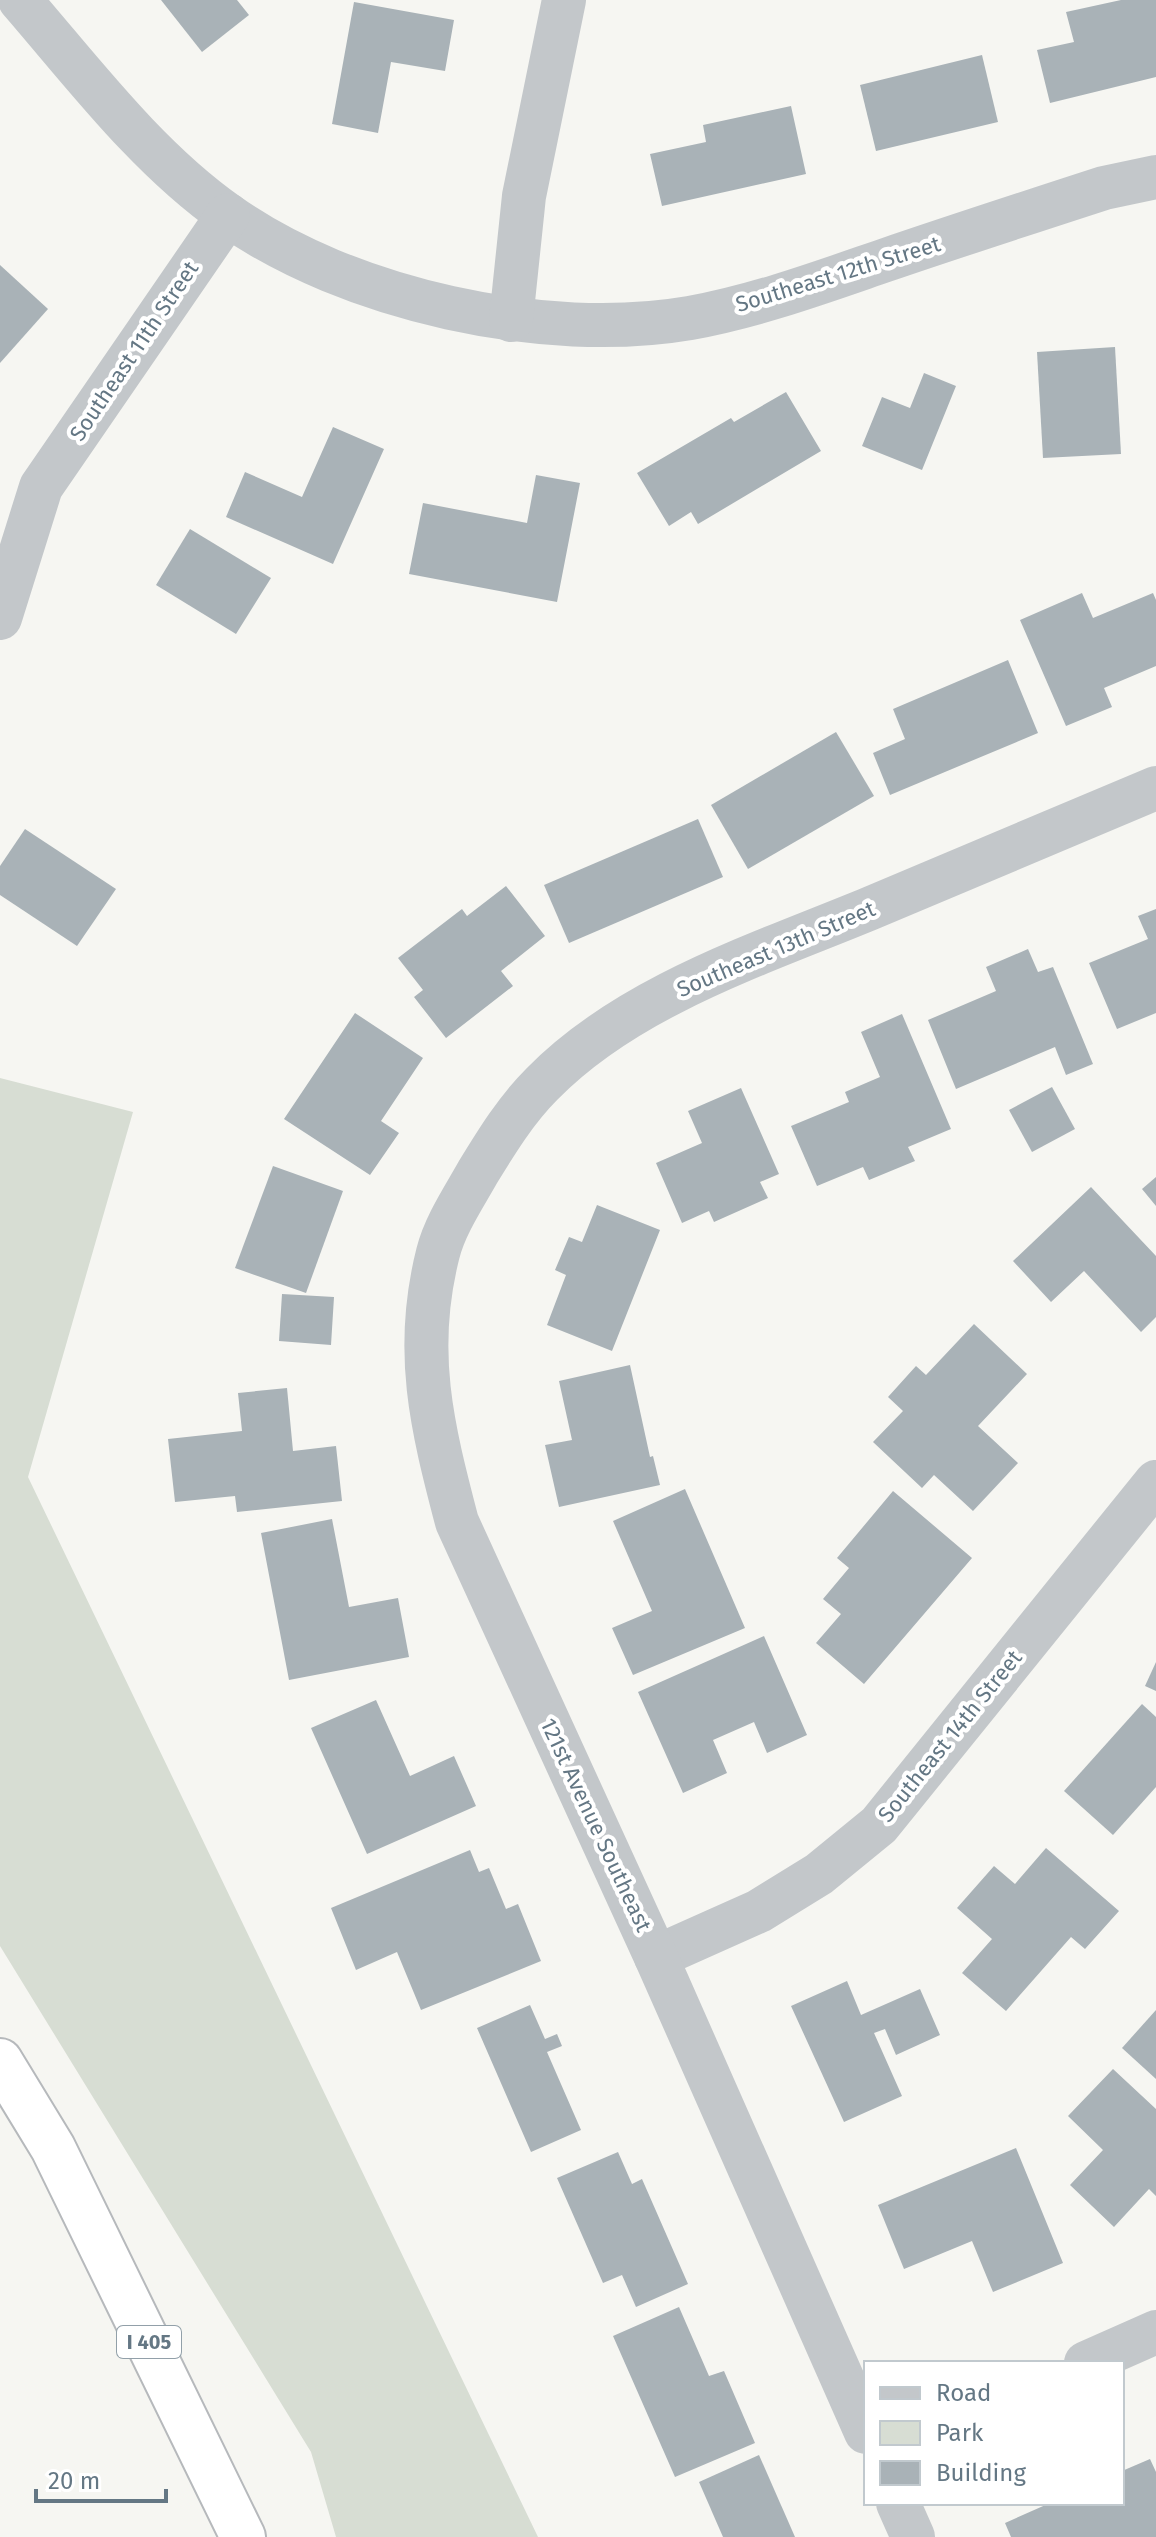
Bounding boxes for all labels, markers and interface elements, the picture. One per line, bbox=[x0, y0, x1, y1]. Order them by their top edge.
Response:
street label: Southeast 12th Street bbox=[732, 230, 944, 318]
street label: Southeast 11th Street bbox=[64, 256, 204, 446]
street label: Southeast 13th Street bbox=[673, 895, 879, 1003]
street label: Southeast 14th Street bbox=[872, 1644, 1028, 1828]
street label: 121st Avenue Southeast bbox=[535, 1714, 657, 1936]
road number: I 405 bbox=[117, 2326, 181, 2358]
legend bbox=[864, 2361, 1124, 2505]
text: Road bbox=[936, 2379, 991, 2407]
text: Park bbox=[936, 2419, 984, 2447]
scale bar bbox=[36, 2453, 166, 2503]
text: Building bbox=[936, 2459, 1026, 2487]
text: 20 m bbox=[48, 2467, 100, 2495]

